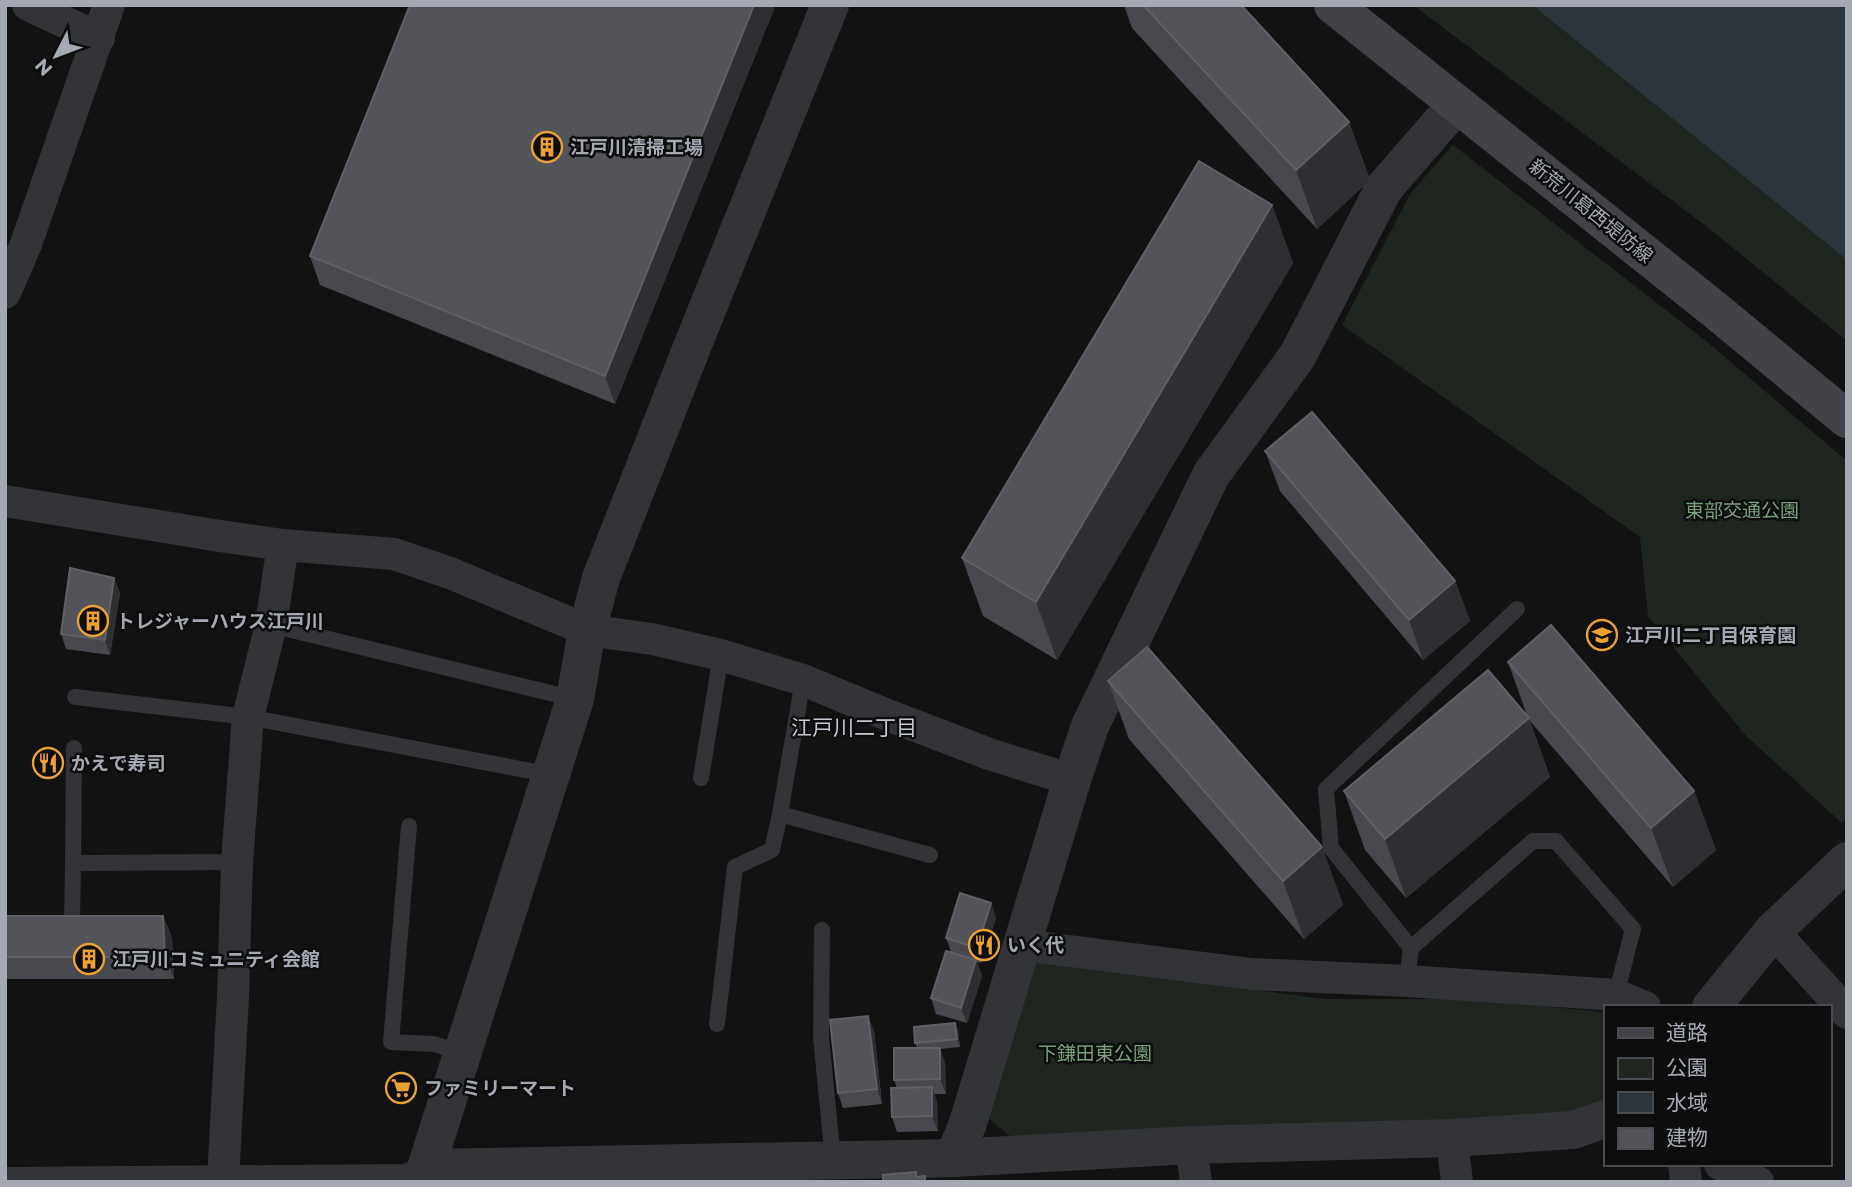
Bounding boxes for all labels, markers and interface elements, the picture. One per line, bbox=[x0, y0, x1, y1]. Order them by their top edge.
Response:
north arrow bbox=[21, 21, 91, 91]
text: N bbox=[30, 54, 57, 80]
building icon: 江戸川清掃工場 bbox=[530, 130, 564, 164]
place label: 江戸川清掃工場 bbox=[570, 136, 703, 159]
street label: 新荒川葛西堤防線 bbox=[1525, 154, 1657, 268]
park label: 東部交通公園 bbox=[1685, 499, 1799, 522]
building icon: トレジャーハウス江戸川 bbox=[76, 604, 110, 638]
place label: トレジャーハウス江戸川 bbox=[116, 610, 324, 633]
school or university icon: 江戸川二丁目保育園 bbox=[1585, 618, 1619, 652]
place label: 江戸川二丁目保育園 bbox=[1625, 624, 1796, 647]
district label: 江戸川二丁目 bbox=[791, 715, 917, 740]
restaurant icon: かえで寿司 bbox=[31, 746, 65, 780]
place label: かえで寿司 bbox=[71, 752, 165, 775]
restaurant icon: いく代 bbox=[967, 928, 1001, 962]
place label: いく代 bbox=[1007, 934, 1064, 957]
building icon: 江戸川コミュニティ会館 bbox=[72, 942, 106, 976]
place label: 江戸川コミュニティ会館 bbox=[112, 948, 320, 971]
legend bbox=[1604, 1005, 1831, 1166]
text: 道路 bbox=[1666, 1020, 1708, 1045]
park label: 下鎌田東公園 bbox=[1038, 1042, 1152, 1065]
text: 公園 bbox=[1666, 1055, 1708, 1080]
supermarket icon: ファミリーマート bbox=[384, 1071, 418, 1105]
place label: ファミリーマート bbox=[424, 1077, 576, 1100]
text: 水域 bbox=[1666, 1090, 1708, 1115]
text: 建物 bbox=[1666, 1125, 1708, 1150]

